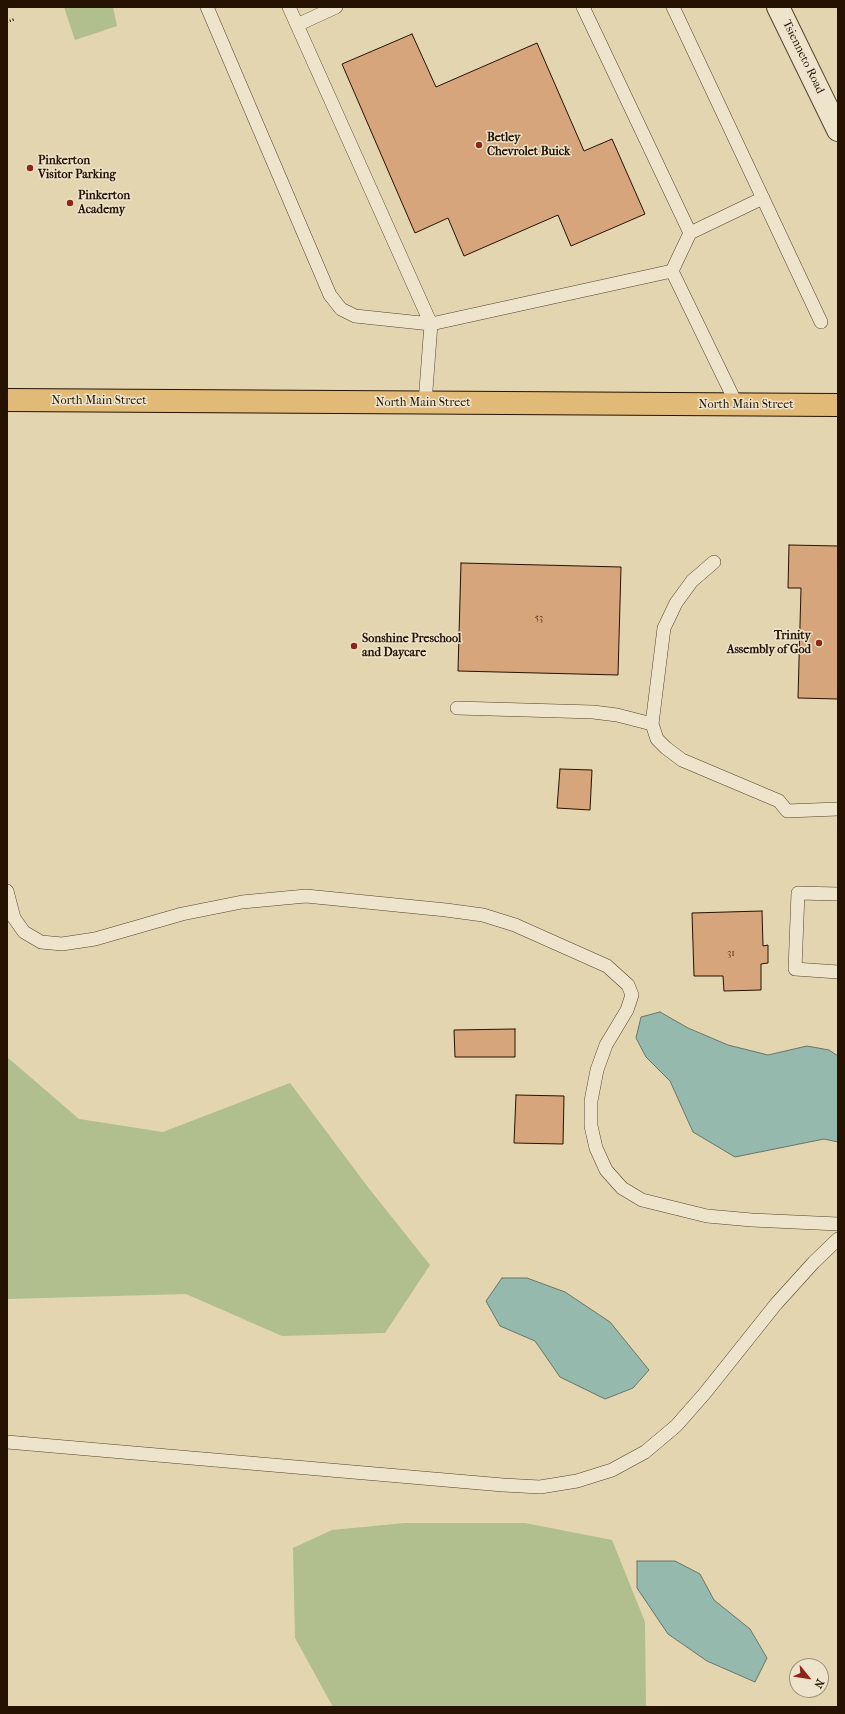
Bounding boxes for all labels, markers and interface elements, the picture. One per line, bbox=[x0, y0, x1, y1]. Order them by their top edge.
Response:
street label: Tsienneto Road bbox=[779, 18, 827, 96]
place label: Betley Chevrolet Buick bbox=[487, 131, 570, 159]
marker: Betley Chevrolet Buick bbox=[474, 140, 484, 150]
place label: Pinkerton Visitor Parking bbox=[38, 154, 116, 182]
marker: Pinkerton Visitor Parking bbox=[25, 163, 35, 173]
place label: Pinkerton Academy bbox=[78, 189, 130, 217]
marker: Pinkerton Academy bbox=[65, 198, 75, 208]
street label: North Main Street bbox=[52, 394, 146, 408]
street label: North Main Street bbox=[376, 396, 470, 410]
street label: North Main Street bbox=[699, 398, 793, 412]
house number: 53 bbox=[535, 613, 543, 625]
place label: Trinity Assembly of God bbox=[727, 629, 811, 657]
place label: Sonshine Preschool and Daycare bbox=[362, 632, 461, 660]
marker: Trinity Assembly of God bbox=[814, 638, 824, 648]
marker: Sonshine Preschool and Daycare bbox=[349, 641, 359, 651]
house number: 31 bbox=[727, 948, 735, 960]
north arrow bbox=[789, 1658, 829, 1698]
text: N bbox=[811, 1677, 827, 1691]

